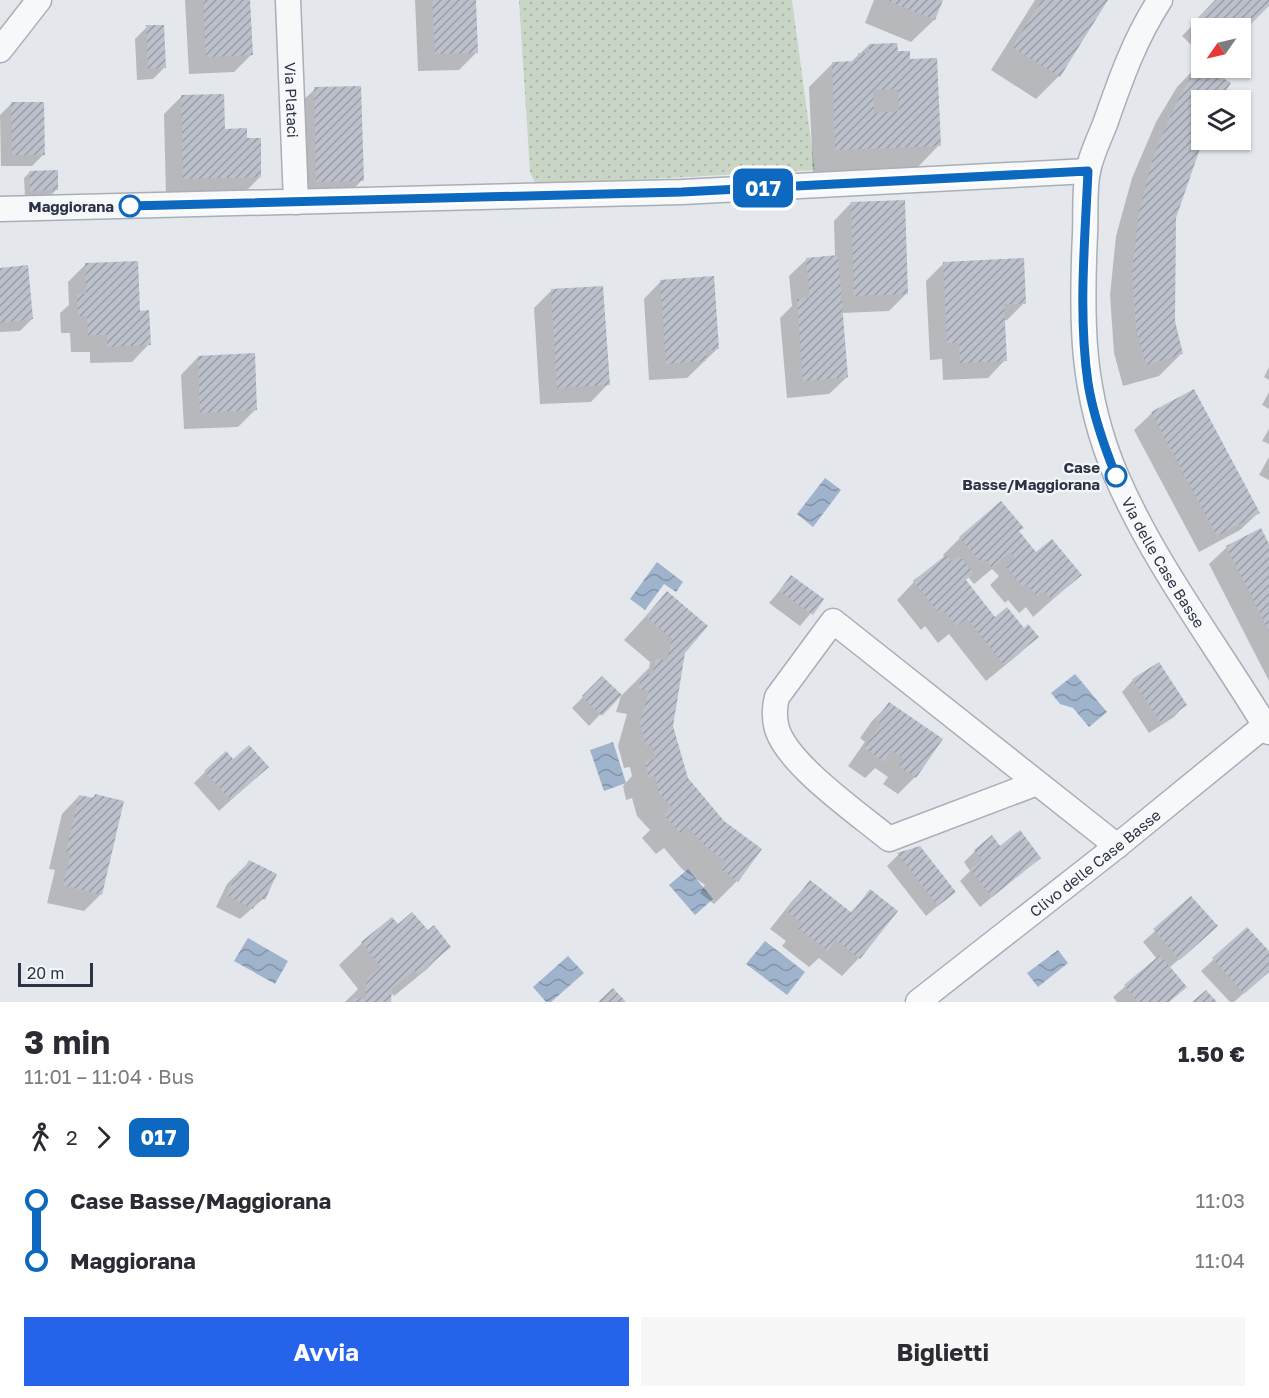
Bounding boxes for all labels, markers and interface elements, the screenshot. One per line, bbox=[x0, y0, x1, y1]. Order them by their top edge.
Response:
north arrow bbox=[1191, 18, 1251, 78]
map controls bbox=[1191, 18, 1251, 150]
street label: Via Plataci bbox=[281, 62, 302, 138]
button: layers bbox=[1191, 90, 1251, 150]
line badge: 017 bbox=[728, 168, 798, 207]
text: 017 bbox=[745, 175, 781, 201]
marker: Maggiorana bbox=[119, 195, 141, 217]
place label: Maggiorana bbox=[28, 197, 114, 215]
place label: Case Basse/Maggiorana bbox=[962, 458, 1100, 493]
marker: Case Basse/Maggiorana bbox=[1105, 465, 1127, 487]
street label: Via delle Case Basse bbox=[1118, 494, 1209, 631]
street label: Clivo delle Case Basse bbox=[1026, 805, 1164, 920]
scale bar bbox=[18, 960, 93, 988]
text: 20 m bbox=[27, 963, 64, 983]
text: 3 min bbox=[24, 1022, 110, 1061]
text: 1.50 € bbox=[1178, 1040, 1245, 1067]
text: 11:01 – 11:04 · Bus bbox=[24, 1064, 194, 1088]
icon: walk bbox=[24, 1121, 57, 1154]
icon: forward bbox=[87, 1121, 120, 1154]
text: 017 bbox=[141, 1124, 177, 1150]
text: 2 bbox=[66, 1125, 78, 1149]
text: Case Basse/Maggiorana bbox=[70, 1187, 331, 1214]
text: 11:03 bbox=[1196, 1188, 1245, 1212]
text: Maggiorana bbox=[70, 1247, 196, 1274]
text: 11:04 bbox=[1195, 1248, 1245, 1272]
button: Avvia bbox=[24, 1317, 629, 1386]
button: Biglietti bbox=[641, 1317, 1245, 1386]

